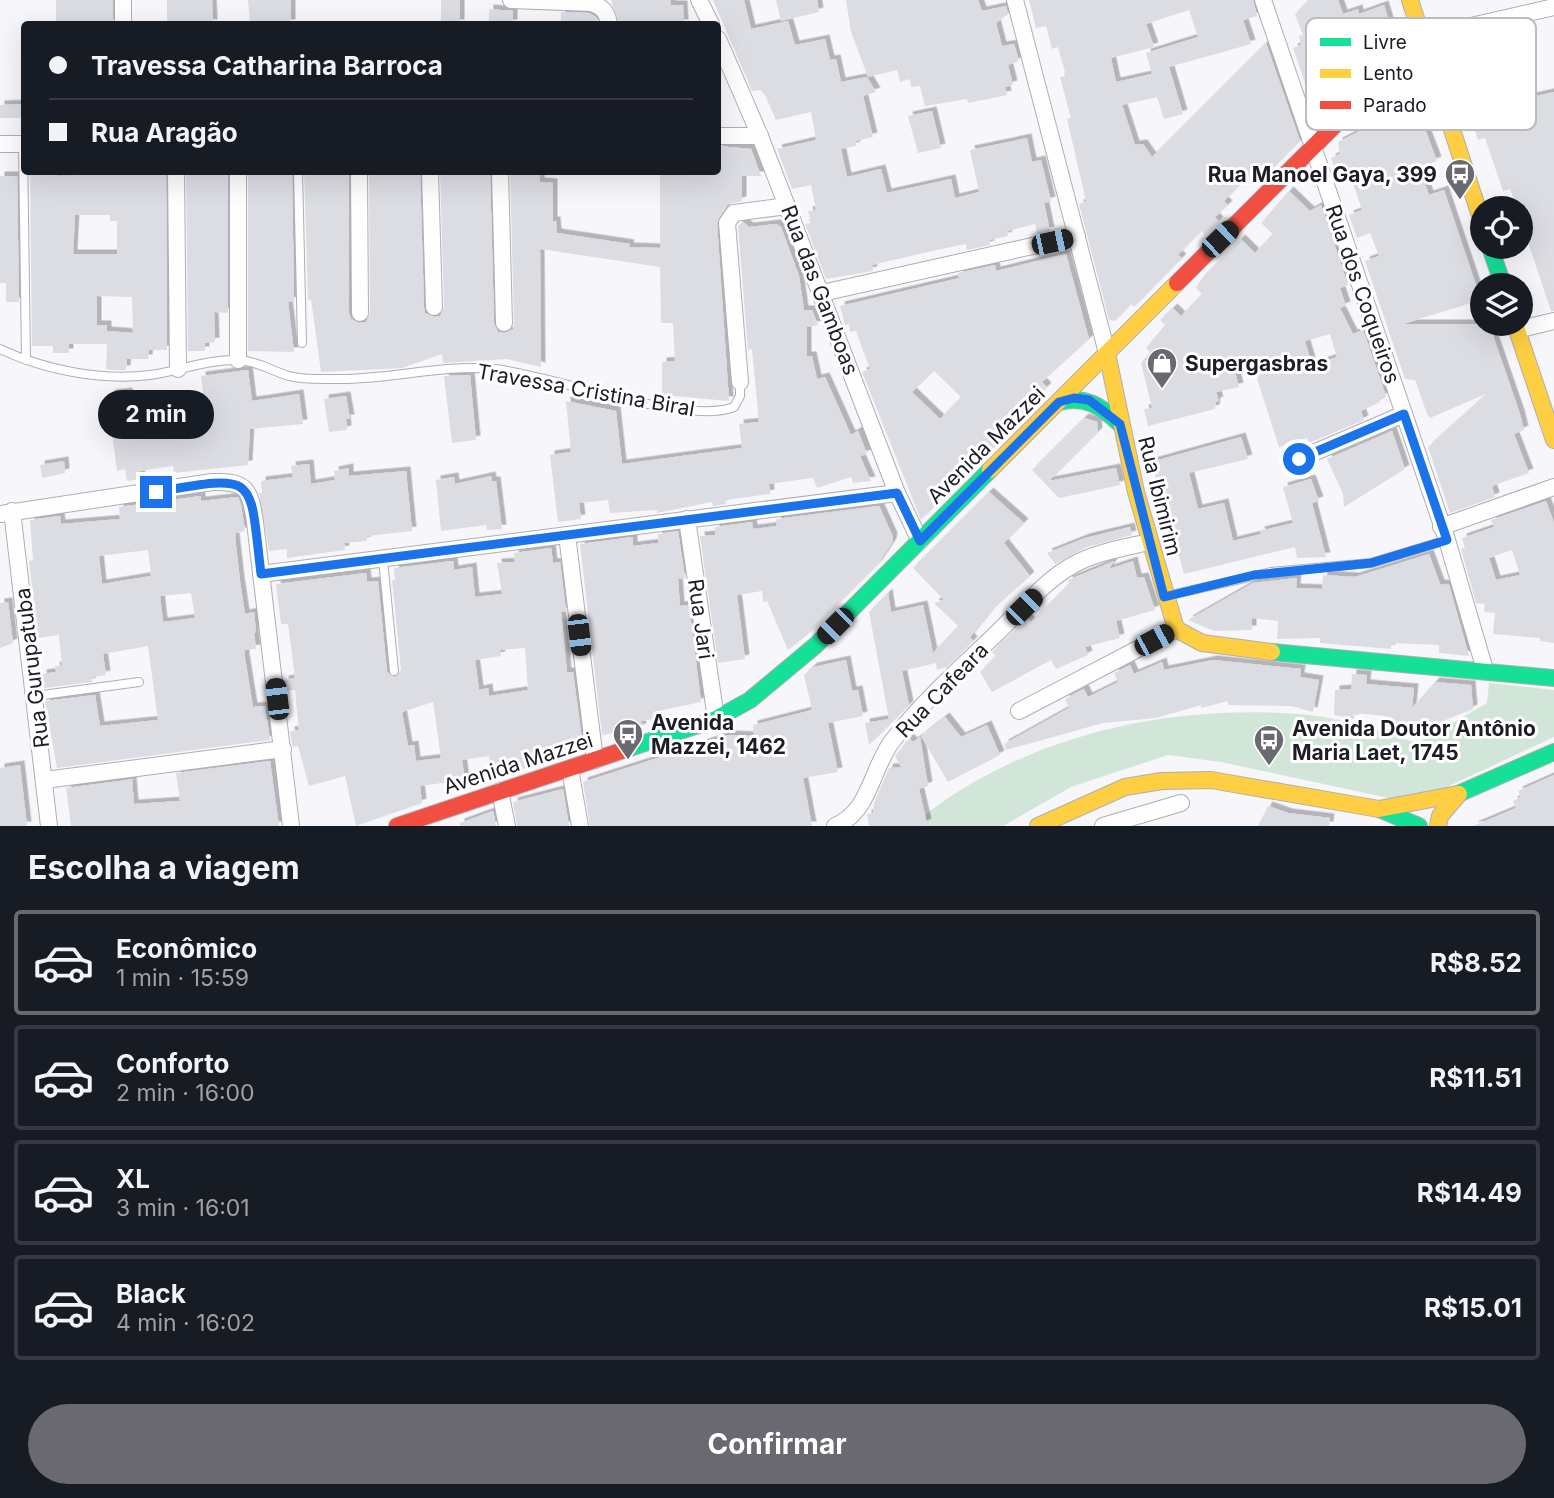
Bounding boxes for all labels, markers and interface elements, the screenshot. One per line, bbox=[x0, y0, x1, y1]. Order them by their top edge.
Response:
legend bbox=[1306, 18, 1536, 130]
text: Livre bbox=[1363, 31, 1407, 54]
text: Travessa Catharina Barroca bbox=[91, 50, 443, 81]
text: Lento bbox=[1363, 62, 1413, 85]
text: Parado bbox=[1363, 94, 1427, 117]
text: Rua Aragão bbox=[91, 117, 238, 148]
bus stop icon: Rua Manoel Gaya, 399 bbox=[1443, 157, 1477, 201]
place label: Rua Manoel Gaya, 399 bbox=[1208, 162, 1437, 187]
map controls bbox=[1470, 196, 1533, 336]
button: locate bbox=[1470, 196, 1533, 259]
street label: Rua dos Coqueiros bbox=[1321, 201, 1405, 387]
street label: Rua das Gamboas bbox=[776, 202, 864, 378]
car bbox=[1198, 217, 1243, 261]
car bbox=[1030, 227, 1075, 257]
button: layers bbox=[1470, 273, 1533, 336]
shop icon: Supergasbras bbox=[1145, 346, 1179, 390]
place label: Supergasbras bbox=[1185, 351, 1328, 376]
street label: Travessa Cristina Biral bbox=[475, 359, 697, 421]
street label: Avenida Mazzei bbox=[922, 381, 1050, 509]
callout: 2 min bbox=[98, 391, 214, 440]
text: 2 min bbox=[125, 400, 187, 428]
street label: Rua Ibimirim bbox=[1133, 434, 1187, 558]
route start bbox=[1283, 443, 1315, 475]
route end bbox=[140, 476, 172, 508]
street label: Rua Jari bbox=[683, 577, 719, 661]
car bbox=[1002, 585, 1047, 629]
street label: Rua Gurupatuba bbox=[10, 587, 54, 749]
car bbox=[813, 604, 858, 648]
car bbox=[567, 613, 592, 657]
car bbox=[1131, 621, 1178, 659]
street label: Rua Cafeara bbox=[891, 637, 993, 743]
car bbox=[265, 677, 290, 721]
place label: Avenida Mazzei, 1462 bbox=[651, 710, 786, 759]
place label: Avenida Doutor Antônio Maria Laet, 1745 bbox=[1292, 716, 1536, 765]
bus stop icon: Avenida Mazzei, 1462 bbox=[611, 717, 645, 761]
bus stop icon: Avenida Doutor Antônio Maria Laet, 1745 bbox=[1252, 723, 1286, 767]
street label: Avenida Mazzei bbox=[440, 727, 596, 799]
text: Escolha a viagem bbox=[28, 848, 300, 887]
icon: car bbox=[32, 931, 95, 994]
text: Econômico bbox=[116, 933, 257, 964]
text: R$8.52 bbox=[1430, 947, 1522, 978]
text: 1 min · 15:59 bbox=[116, 964, 249, 992]
icon: car bbox=[32, 1046, 95, 1109]
text: Conforto bbox=[116, 1048, 229, 1079]
text: R$11.51 bbox=[1429, 1062, 1522, 1093]
text: 2 min · 16:00 bbox=[116, 1079, 255, 1107]
icon: car bbox=[32, 1161, 95, 1224]
text: XL bbox=[116, 1163, 150, 1194]
text: R$14.49 bbox=[1417, 1177, 1522, 1208]
text: 3 min · 16:01 bbox=[116, 1194, 250, 1222]
icon: car bbox=[32, 1276, 95, 1339]
text: Black bbox=[116, 1278, 186, 1309]
text: R$15.01 bbox=[1424, 1292, 1522, 1323]
text: 4 min · 16:02 bbox=[116, 1309, 255, 1337]
button: Confirmar bbox=[28, 1404, 1526, 1484]

